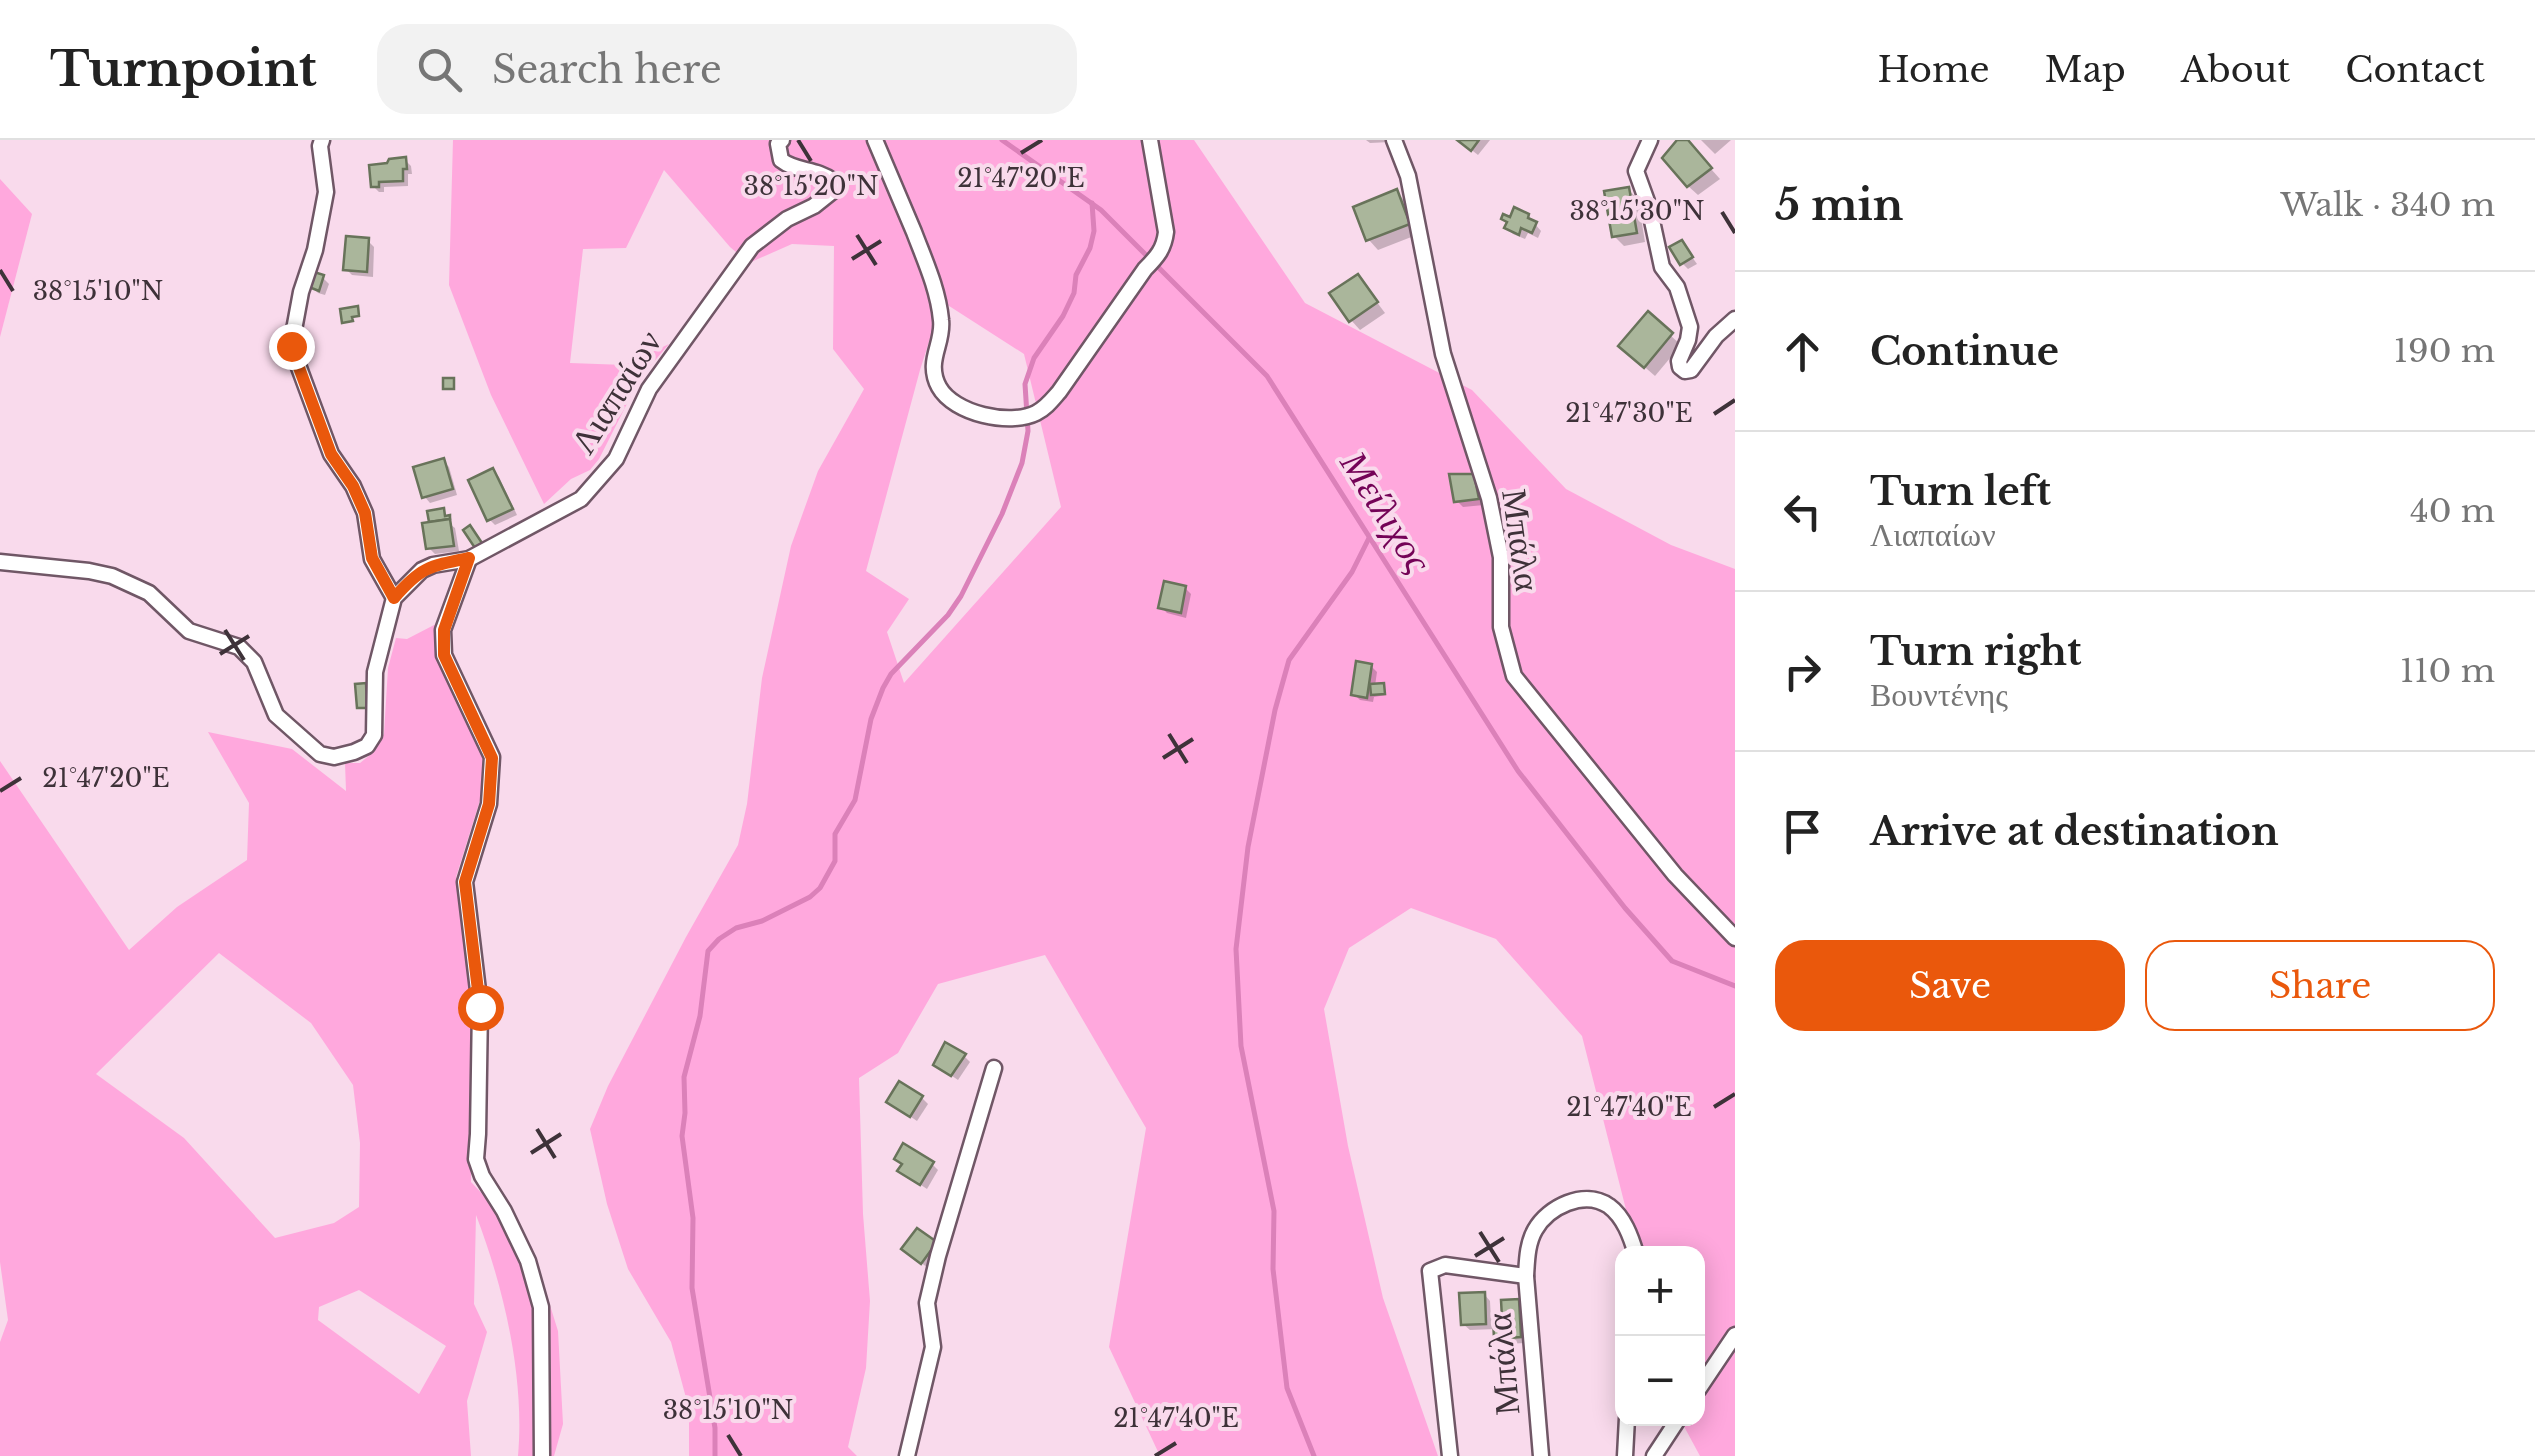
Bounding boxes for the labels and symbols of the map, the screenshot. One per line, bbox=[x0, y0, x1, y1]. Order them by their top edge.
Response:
text: 21°47'20"E bbox=[957, 163, 1085, 194]
text: 38°15'20"N bbox=[744, 171, 878, 202]
text: 38°15'30"N bbox=[1570, 196, 1704, 227]
text: 38°15'10"N bbox=[33, 276, 163, 307]
street label: Λιαπαίων bbox=[561, 322, 670, 461]
route end bbox=[269, 324, 315, 370]
text: 21°47'30"E bbox=[1565, 398, 1693, 429]
water label: Μείλιχος bbox=[1330, 441, 1442, 582]
street label: Μπάλα bbox=[1493, 486, 1550, 594]
text: 21°47'20"E bbox=[42, 763, 170, 794]
route start bbox=[458, 985, 504, 1031]
text: 21°47'40"E bbox=[1566, 1092, 1692, 1123]
street label: Μπάλα bbox=[1477, 1311, 1528, 1417]
text: 38°15'10"N bbox=[663, 1395, 793, 1426]
text: 21°47'40"E bbox=[1113, 1403, 1239, 1434]

